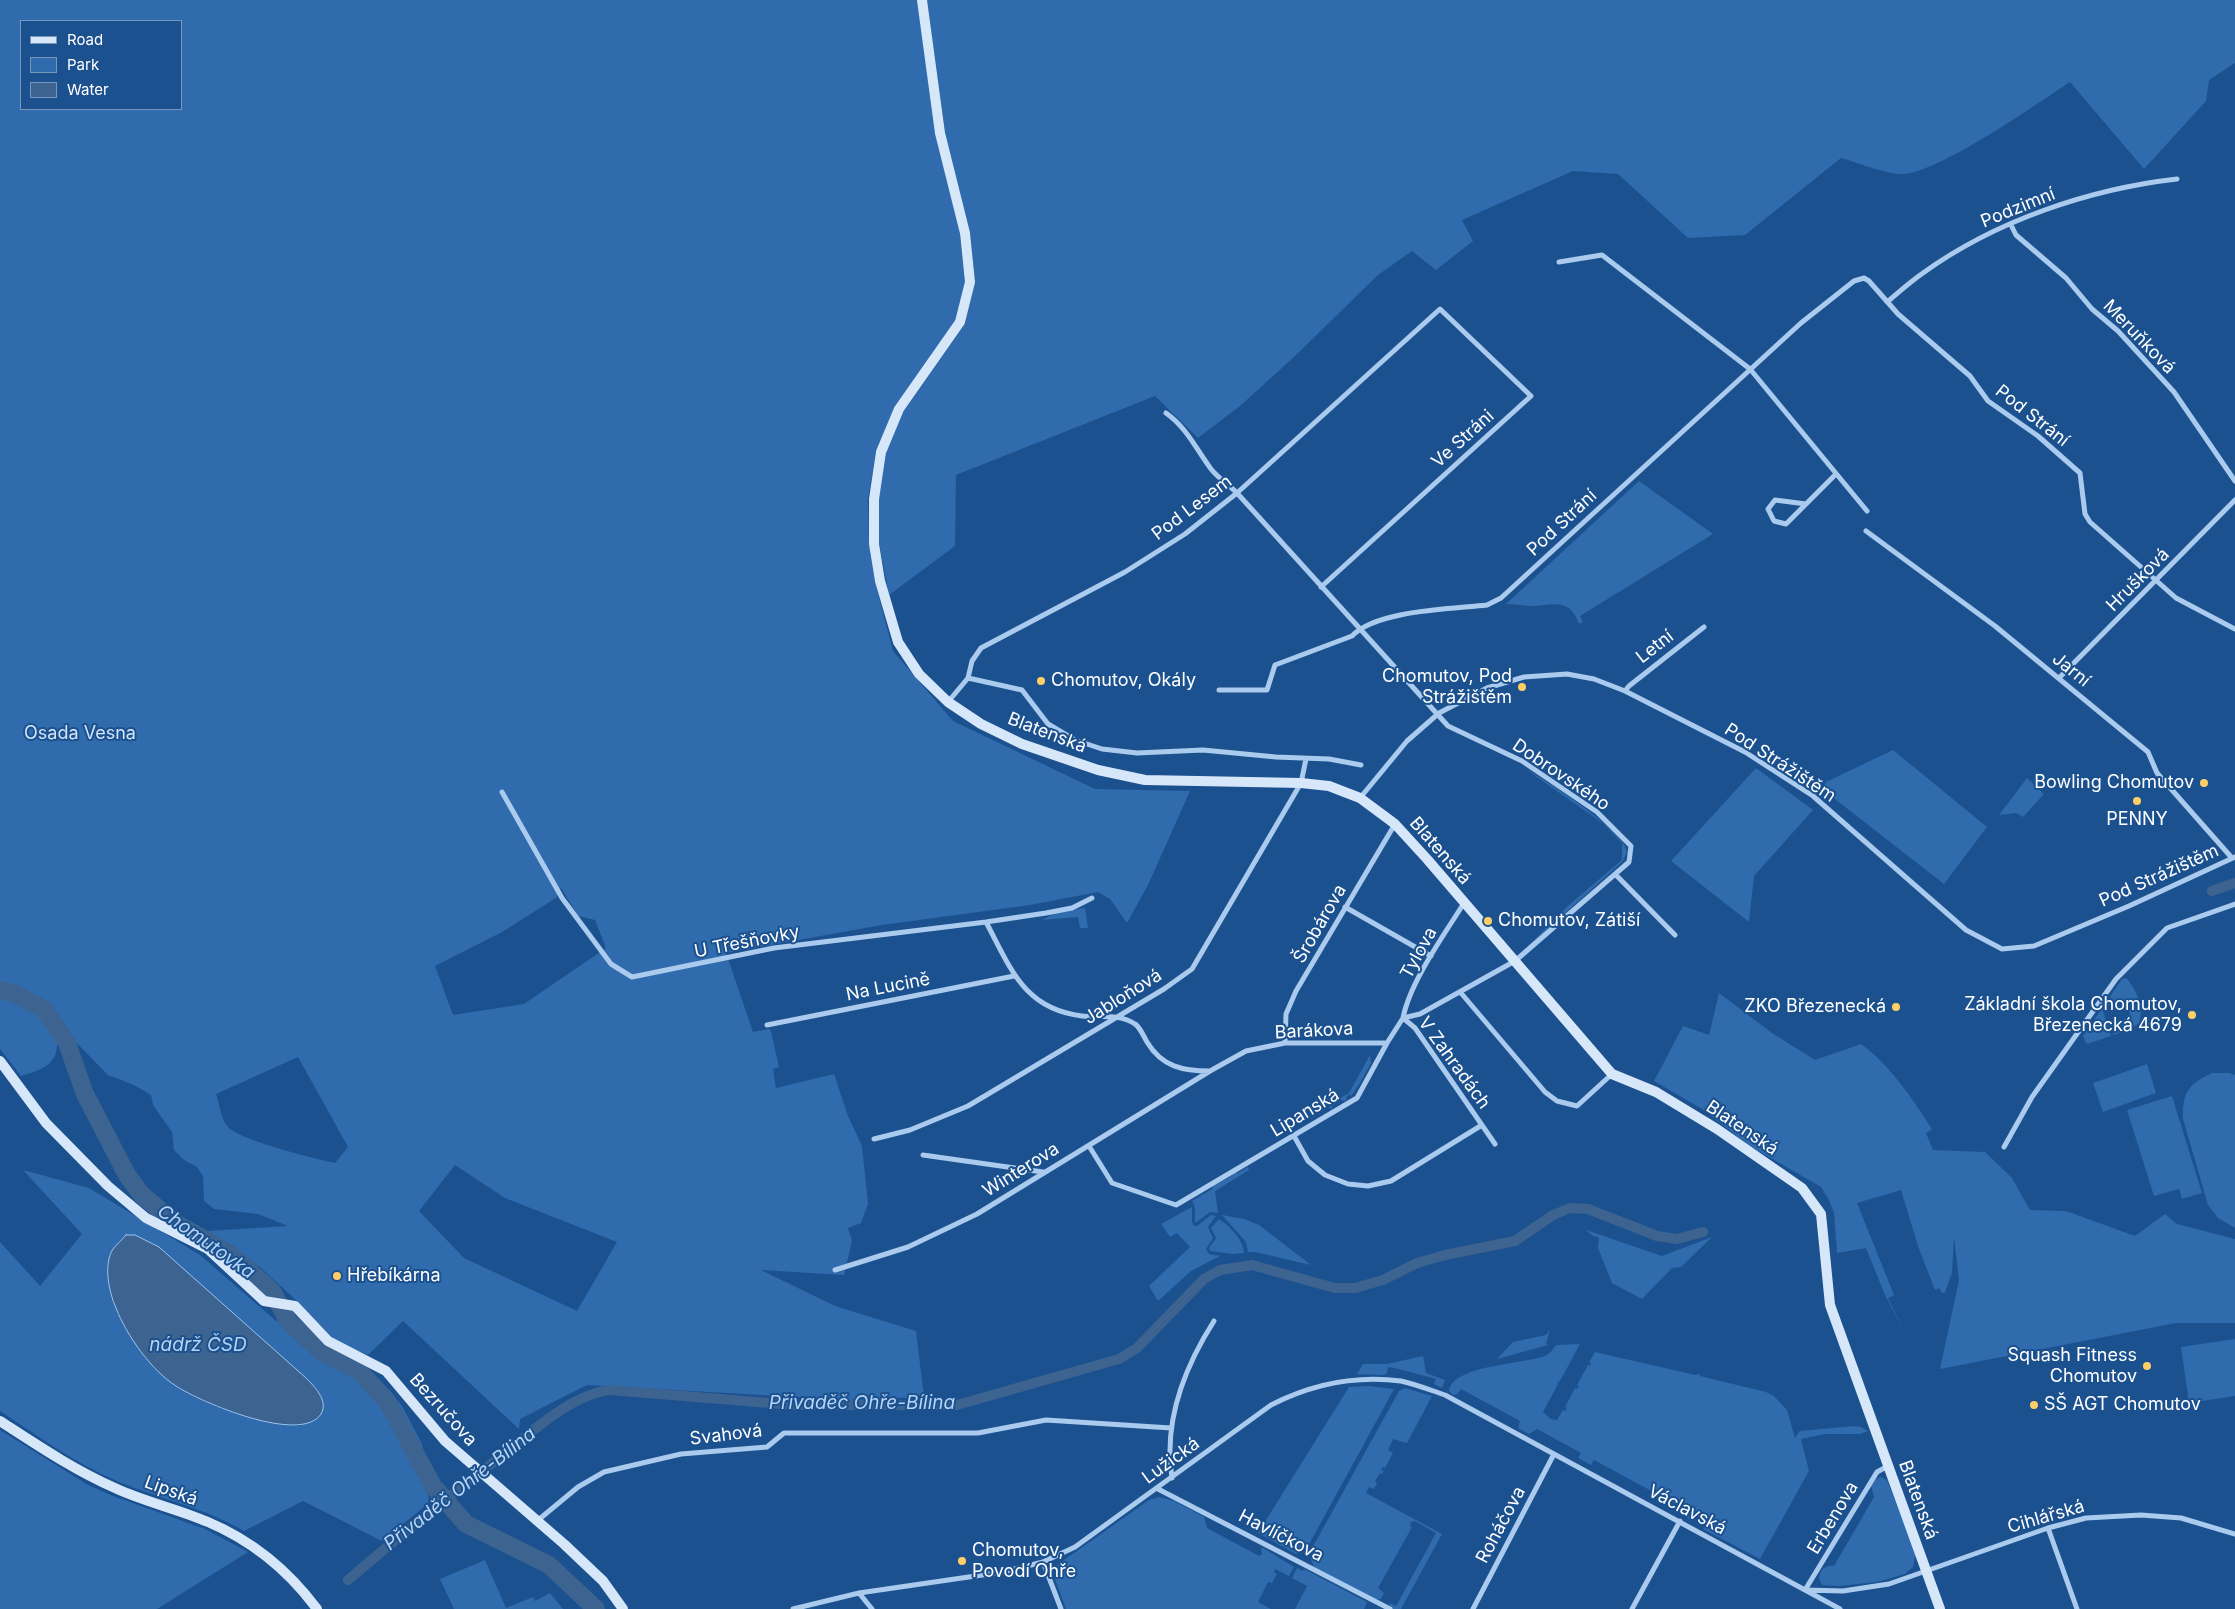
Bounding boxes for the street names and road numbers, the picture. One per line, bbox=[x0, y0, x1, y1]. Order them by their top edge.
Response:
street label: Podzimní bbox=[1978, 183, 2058, 233]
street label: Meruňková bbox=[2098, 295, 2180, 379]
street label: Pod Strání bbox=[1991, 381, 2073, 451]
street label: Ve Stráni bbox=[1427, 405, 1499, 473]
street label: Pod Lesem bbox=[1148, 471, 1236, 545]
street label: Pod Strání bbox=[1523, 485, 1601, 561]
street label: Hrušková bbox=[2102, 544, 2174, 616]
street label: Letní bbox=[1632, 626, 1678, 668]
street label: Jarní bbox=[2048, 648, 2094, 692]
street label: Blatenská bbox=[1005, 708, 1089, 758]
street label: Pod Strážištěm bbox=[1720, 719, 1840, 807]
street label: Dobrovského bbox=[1508, 735, 1614, 815]
street label: Blatenská bbox=[1405, 813, 1475, 889]
street label: Pod Strážištěm bbox=[2096, 840, 2222, 912]
street label: Šrobárova bbox=[1289, 881, 1351, 967]
street label: U Třešňovky bbox=[693, 921, 801, 963]
street label: Tylova bbox=[1396, 923, 1442, 983]
street label: Jabloňová bbox=[1080, 965, 1166, 1029]
street label: Na Lucině bbox=[844, 968, 932, 1006]
street label: V Zahradách bbox=[1413, 1013, 1495, 1113]
street label: Barákova bbox=[1274, 1018, 1354, 1044]
street label: Lipanská bbox=[1267, 1084, 1343, 1142]
street label: Blatenská bbox=[1702, 1096, 1782, 1160]
street label: Winterova bbox=[979, 1138, 1063, 1202]
street label: Bezručova bbox=[405, 1369, 481, 1451]
street label: Svahová bbox=[689, 1420, 763, 1450]
street label: Lužická bbox=[1138, 1433, 1204, 1489]
street label: Blatenská bbox=[1894, 1458, 1942, 1542]
street label: Lipská bbox=[141, 1471, 201, 1511]
street label: Erbenova bbox=[1803, 1478, 1863, 1558]
street label: Václavská bbox=[1644, 1480, 1730, 1540]
street label: Roháčova bbox=[1472, 1483, 1530, 1567]
street label: Cihlářská bbox=[2005, 1496, 2087, 1538]
street label: Havlíčkova bbox=[1235, 1505, 1327, 1567]

